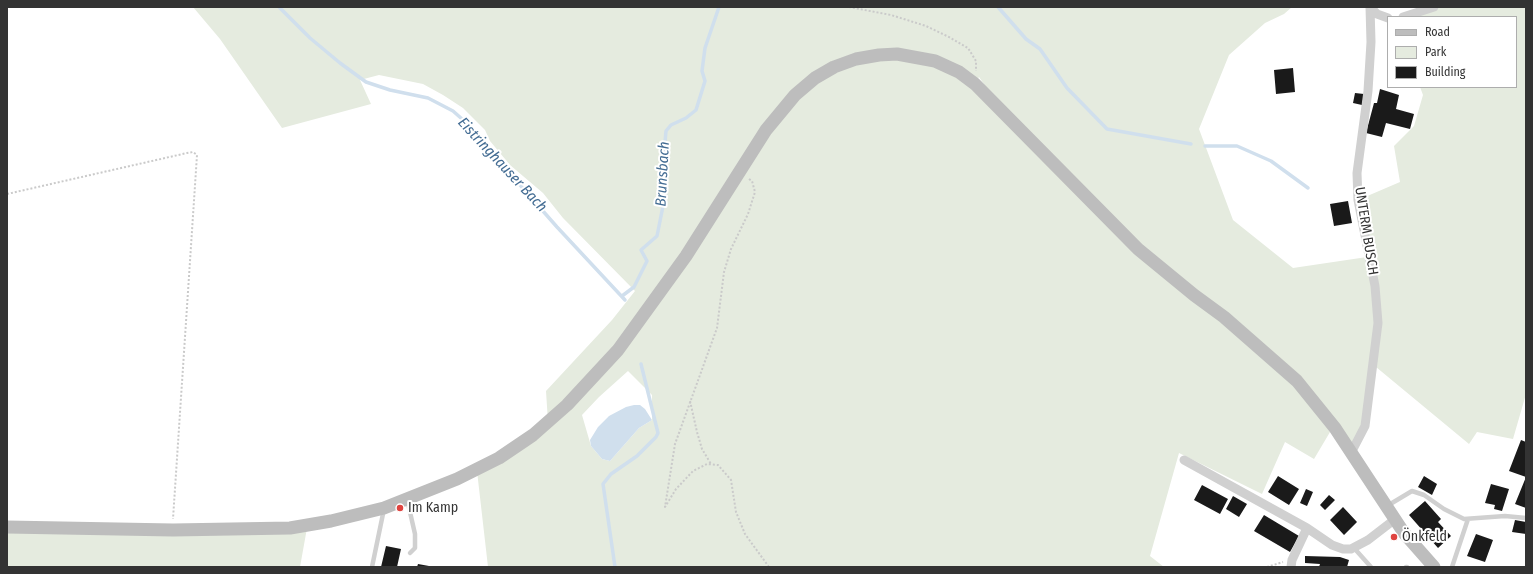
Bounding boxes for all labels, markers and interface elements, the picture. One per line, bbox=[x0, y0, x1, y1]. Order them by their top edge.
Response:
legend bbox=[1387, 16, 1517, 88]
text: Road bbox=[1425, 25, 1450, 39]
text: Park bbox=[1425, 45, 1446, 59]
text: Building bbox=[1425, 65, 1465, 79]
water label: Eistringhauser Bach bbox=[454, 114, 550, 216]
water label: Brunsbach bbox=[652, 141, 674, 207]
street label: UNTERM BUSCH bbox=[1351, 186, 1381, 276]
place label: Im Kamp bbox=[408, 500, 458, 516]
marker: Im Kamp bbox=[395, 503, 405, 513]
place label: Önkfeld bbox=[1402, 529, 1447, 545]
marker: Önkfeld bbox=[1389, 532, 1399, 542]

